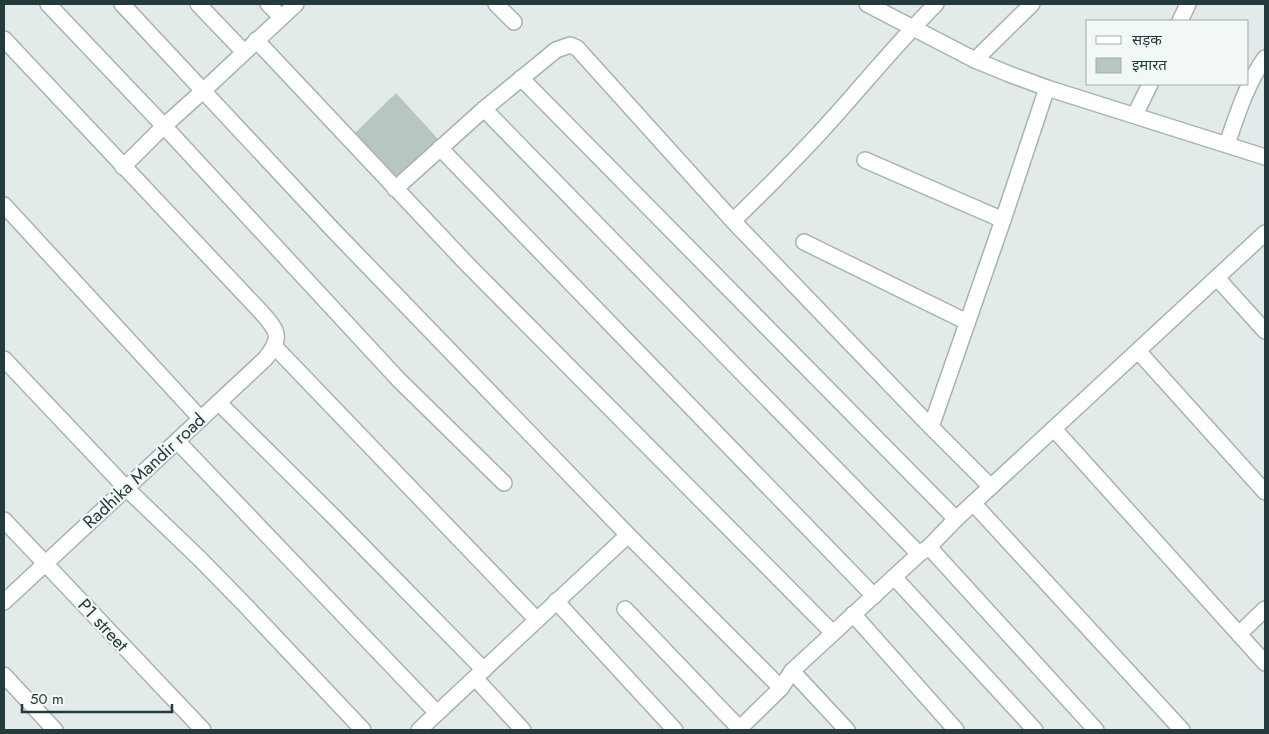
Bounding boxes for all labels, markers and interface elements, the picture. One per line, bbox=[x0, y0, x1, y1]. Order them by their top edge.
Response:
legend bbox=[1086, 20, 1249, 85]
text: सड़क bbox=[1132, 29, 1162, 51]
text: इमारत bbox=[1132, 54, 1167, 76]
street label: Radhika Mandir road bbox=[77, 407, 211, 535]
street label: P1 street bbox=[72, 593, 135, 658]
scale bar bbox=[22, 682, 172, 714]
text: 50 m bbox=[30, 688, 64, 710]

